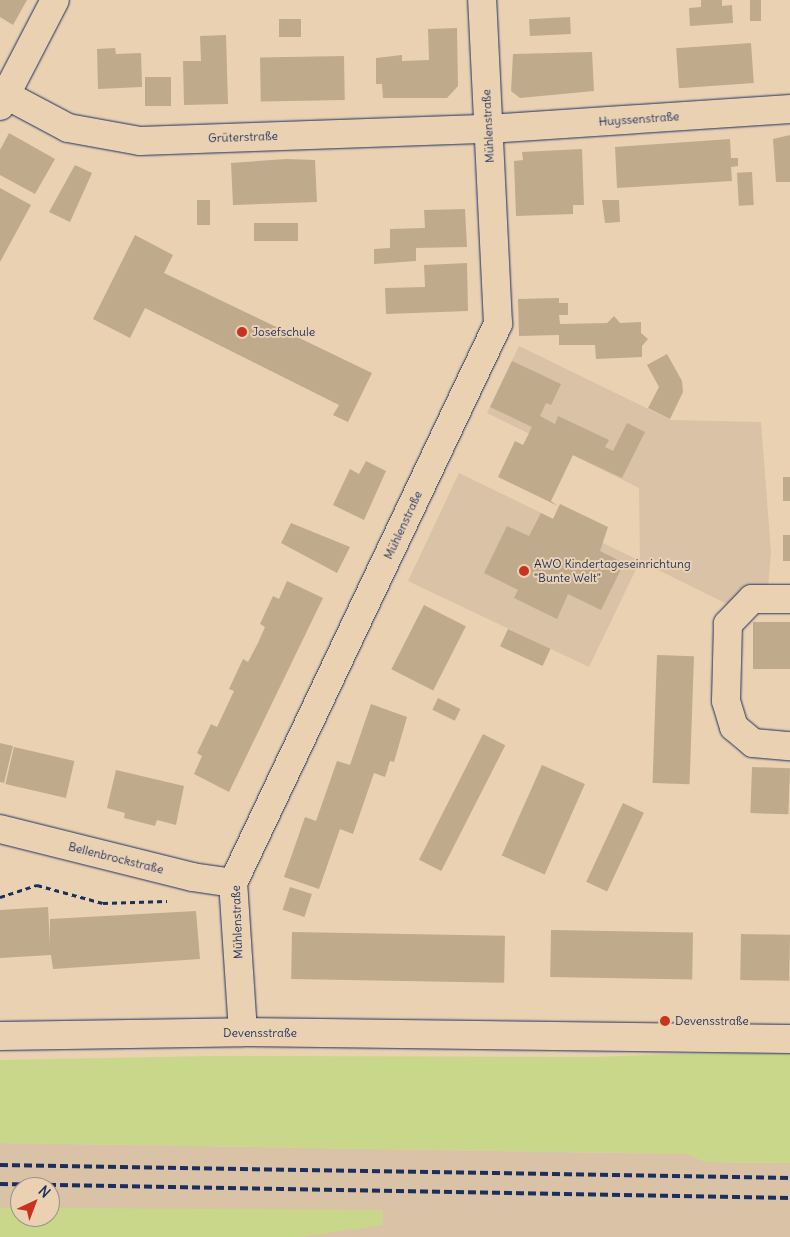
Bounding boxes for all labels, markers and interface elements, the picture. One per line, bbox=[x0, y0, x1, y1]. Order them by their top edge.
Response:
street label: Mühlenstraße bbox=[479, 89, 497, 163]
street label: Huyssenstraße bbox=[598, 109, 680, 129]
street label: Grüterstraße bbox=[208, 129, 278, 145]
place label: Josefschule bbox=[252, 325, 315, 339]
marker: Josefschule bbox=[236, 326, 248, 338]
street label: Mühlenstraße bbox=[381, 489, 425, 561]
place label: AWO Kindertageseinrichtung "Bunte Welt" bbox=[534, 557, 691, 585]
marker: AWO Kindertageseinrichtung "Bunte Welt" bbox=[518, 565, 530, 577]
street label: Bellenbrockstraße bbox=[67, 839, 165, 877]
street label: Mühlenstraße bbox=[229, 885, 245, 959]
place label: Devensstraße bbox=[675, 1014, 749, 1028]
marker: Devensstraße bbox=[659, 1015, 671, 1027]
street label: Devensstraße bbox=[223, 1026, 297, 1040]
north arrow bbox=[10, 1177, 60, 1227]
text: N bbox=[35, 1182, 54, 1202]

